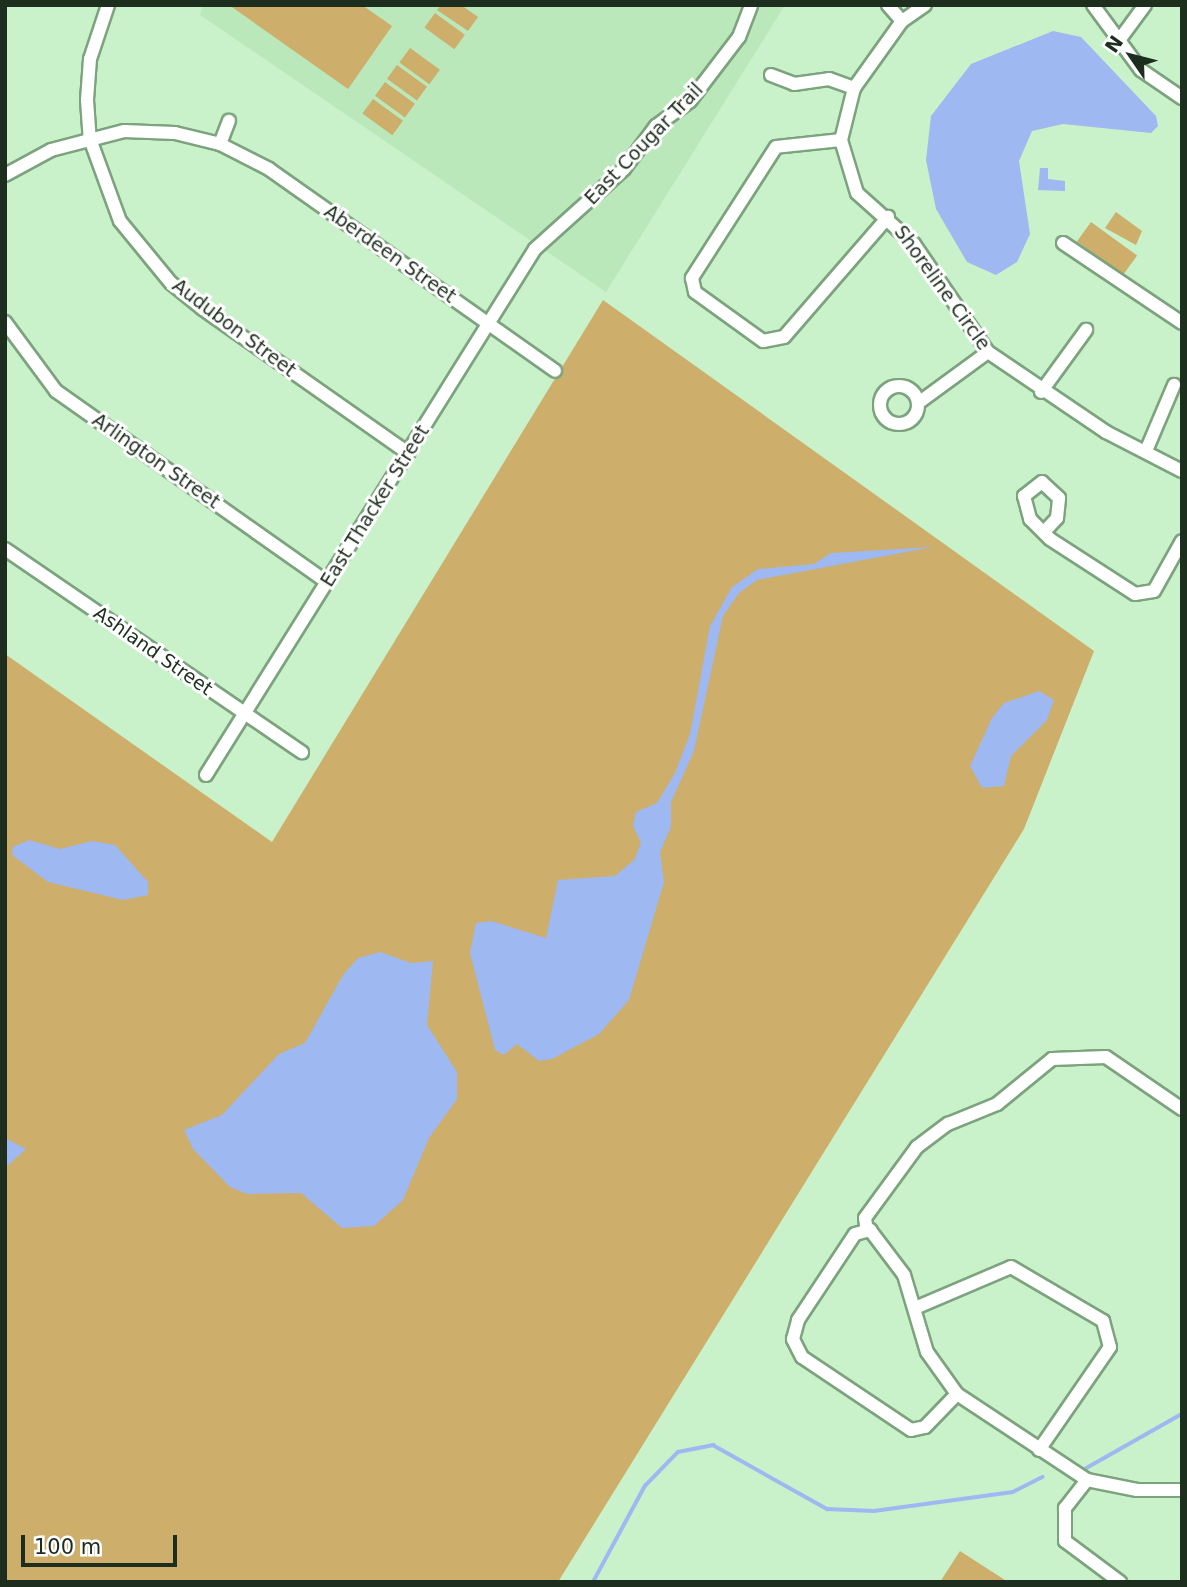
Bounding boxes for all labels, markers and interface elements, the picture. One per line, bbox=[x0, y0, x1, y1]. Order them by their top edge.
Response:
north arrow bbox=[1096, 21, 1166, 91]
text: N bbox=[1100, 31, 1127, 57]
street label: East Cougar Trail bbox=[580, 78, 708, 210]
street label: Aberdeen Street bbox=[320, 200, 460, 308]
street label: Shoreline Circle bbox=[889, 221, 995, 355]
street label: Audubon Street bbox=[168, 274, 300, 382]
street label: Arlington Street bbox=[88, 409, 224, 513]
street label: East Thacker Street bbox=[316, 421, 434, 591]
street label: Ashland Street bbox=[89, 602, 217, 700]
scale bar bbox=[24, 1520, 180, 1564]
text: 100 m bbox=[34, 1535, 101, 1559]

